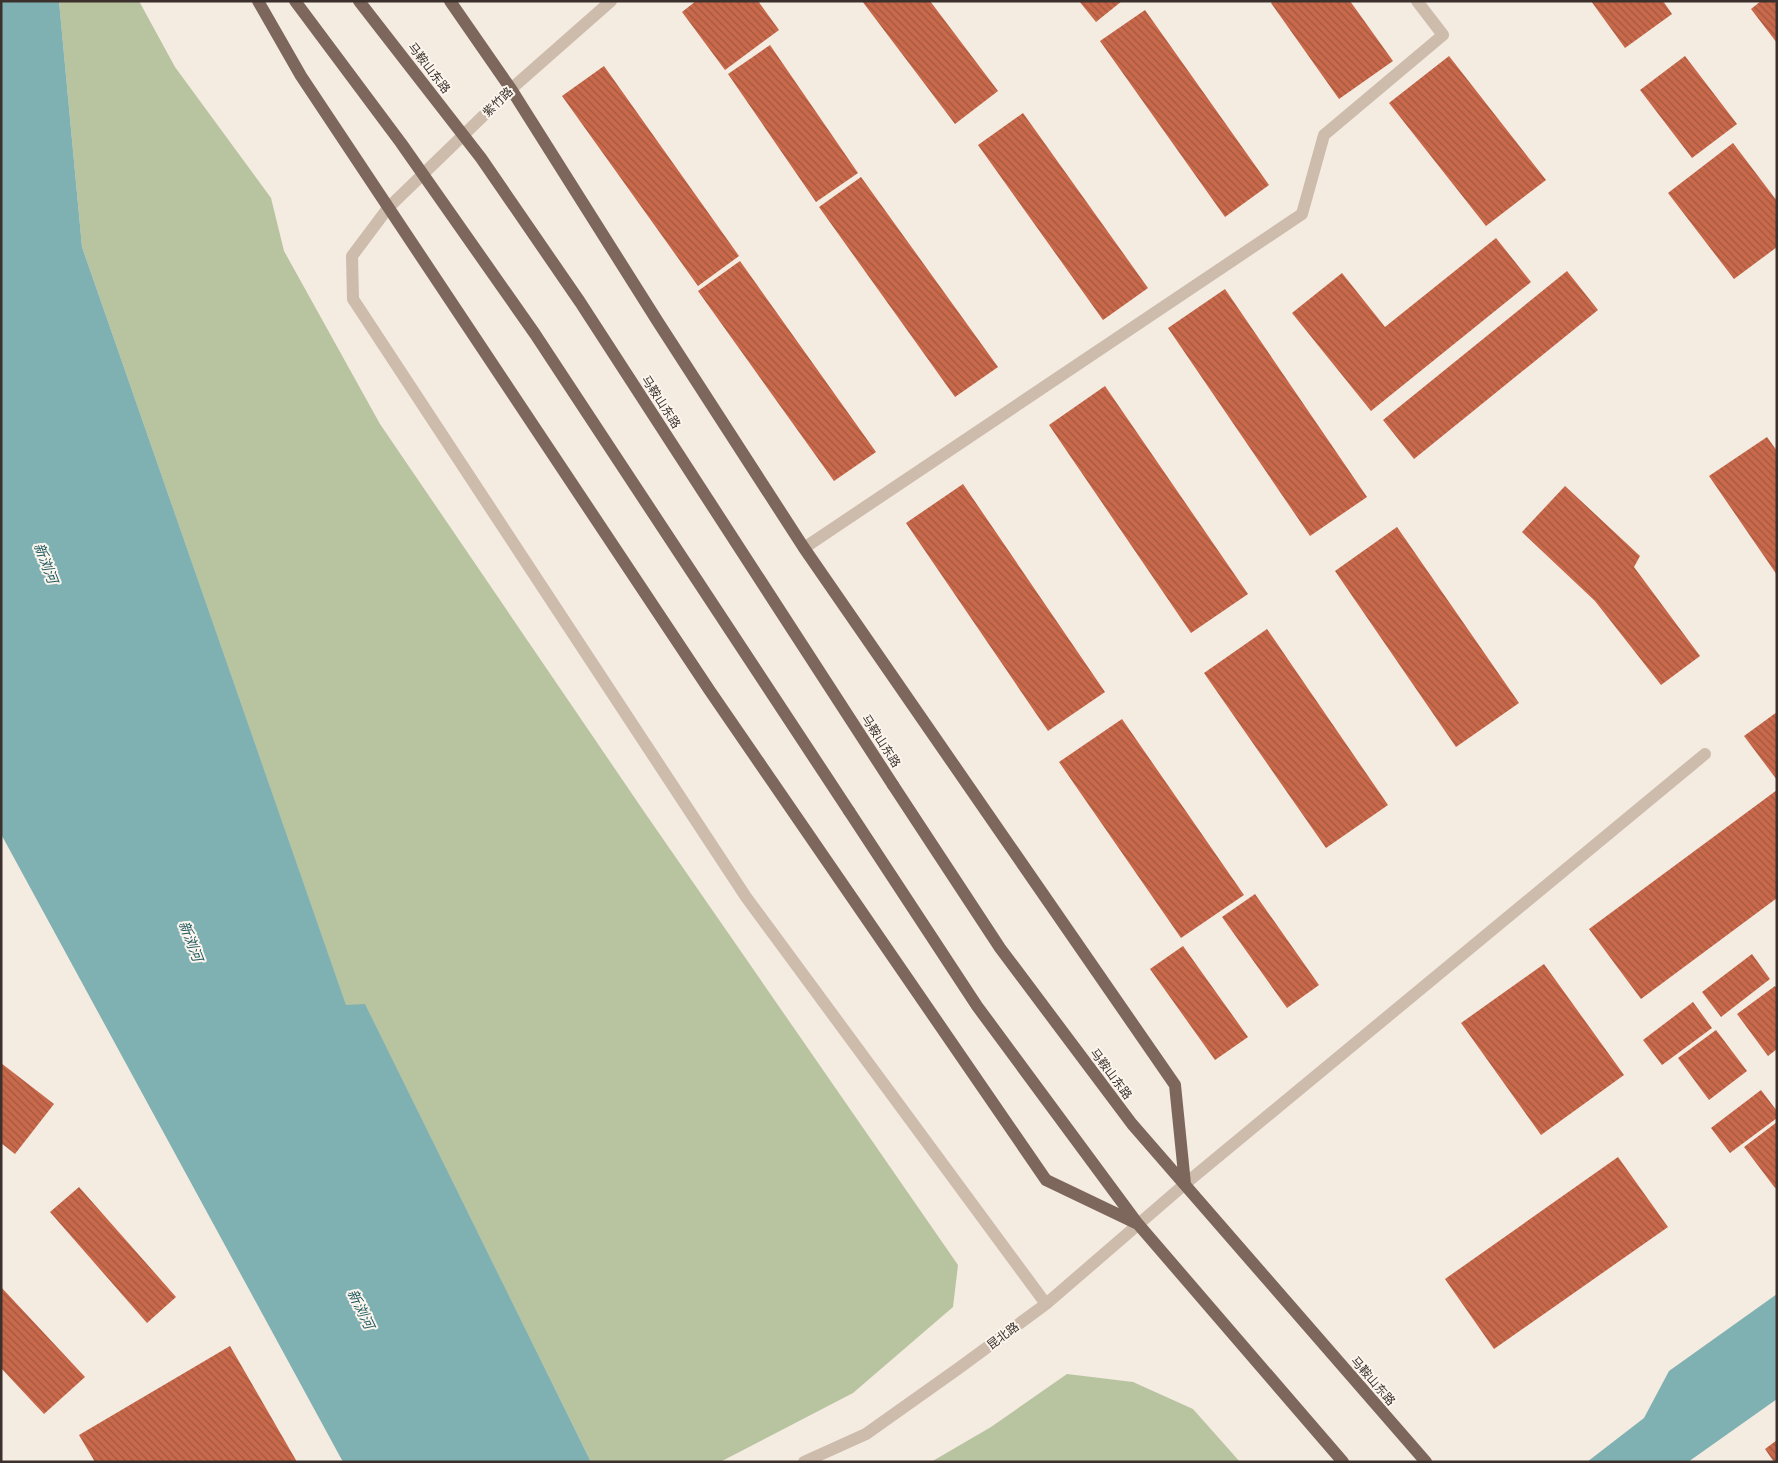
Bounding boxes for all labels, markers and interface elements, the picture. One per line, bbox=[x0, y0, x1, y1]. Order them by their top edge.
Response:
street label: 马鞍山东路 bbox=[404, 39, 454, 97]
street label: 紫竹路 bbox=[479, 84, 517, 120]
street label: 马鞍山东路 bbox=[638, 372, 684, 432]
water label: 新浏河 bbox=[30, 540, 63, 589]
street label: 马鞍山东路 bbox=[858, 711, 904, 771]
water label: 新浏河 bbox=[175, 918, 208, 967]
street label: 马鞍山东路 bbox=[1087, 1045, 1135, 1103]
water label: 新浏河 bbox=[344, 1286, 380, 1335]
street label: 昆北路 bbox=[984, 1319, 1022, 1353]
street label: 马鞍山东路 bbox=[1347, 1353, 1399, 1409]

